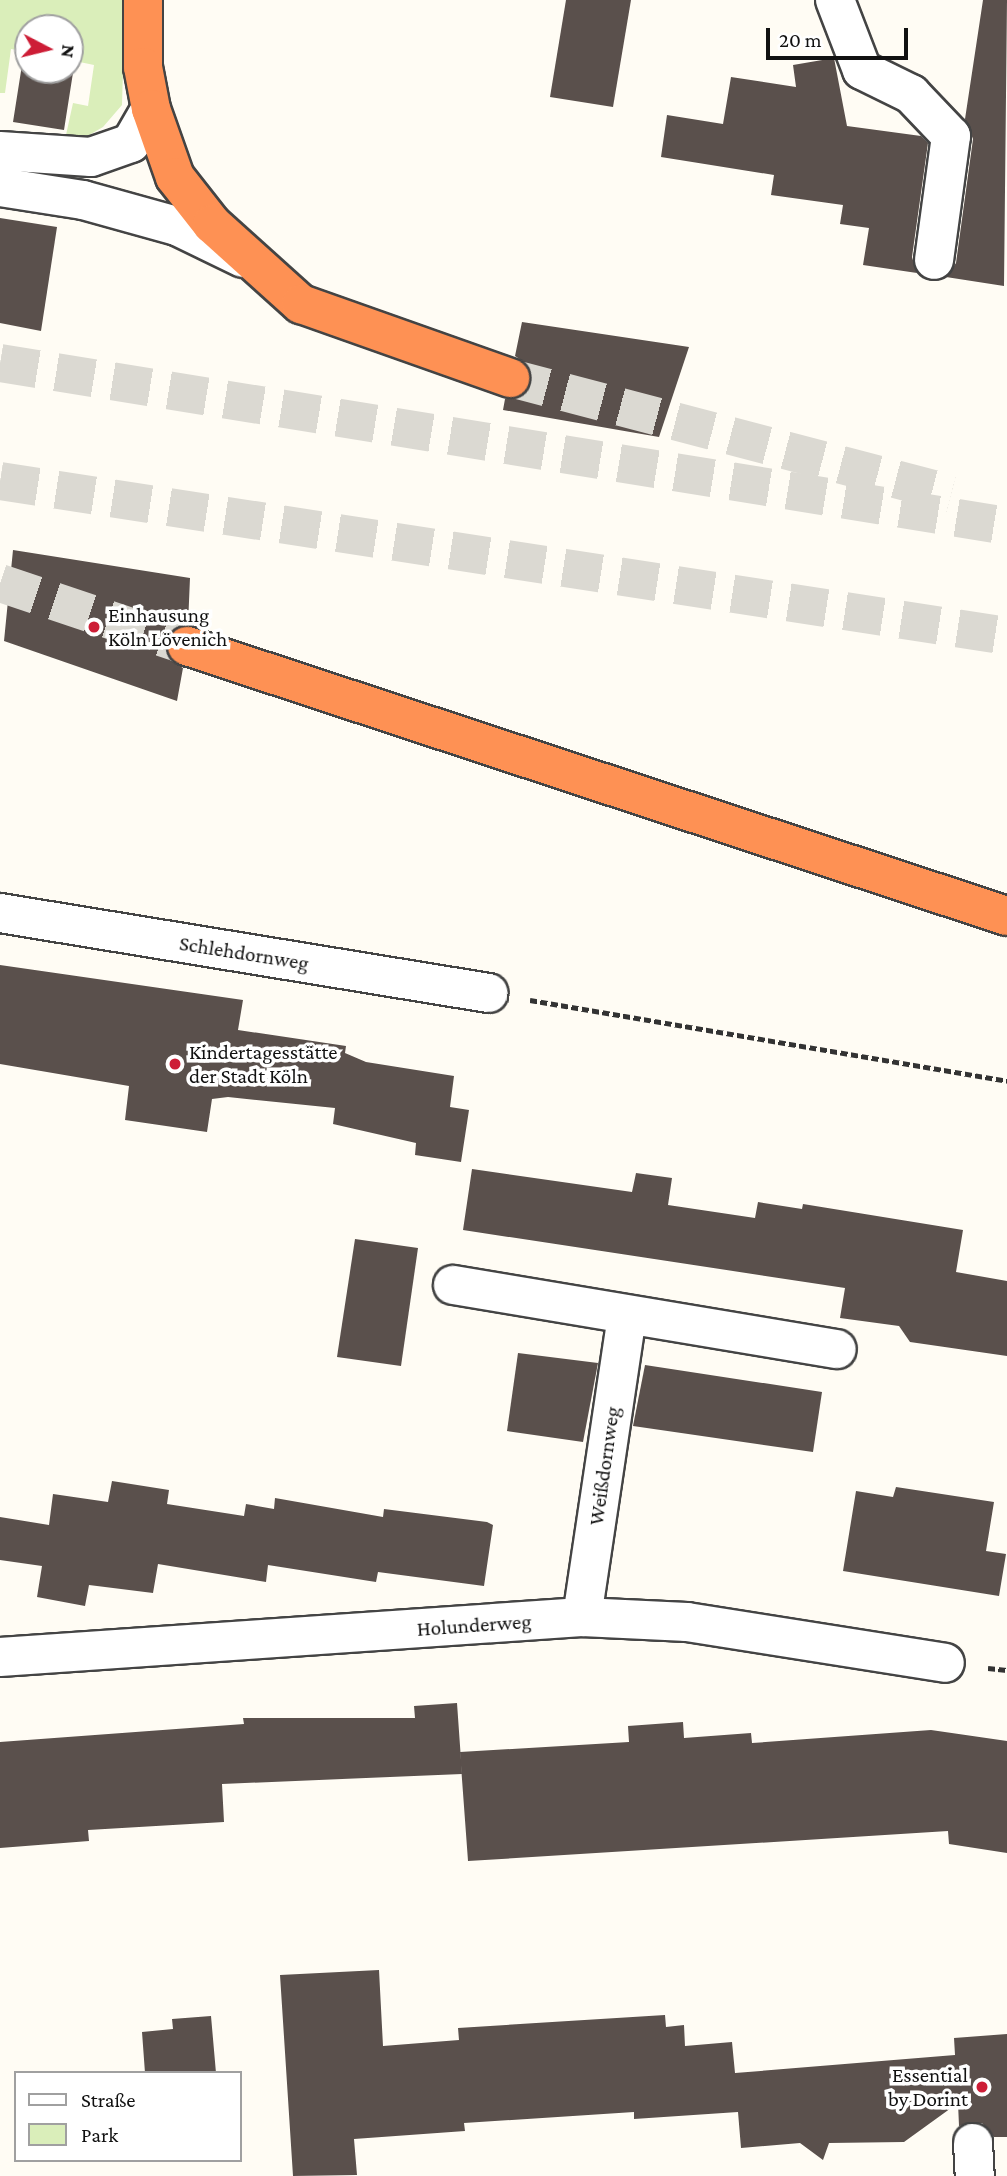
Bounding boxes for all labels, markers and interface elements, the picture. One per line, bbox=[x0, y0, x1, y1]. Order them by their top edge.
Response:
north arrow bbox=[14, 14, 84, 84]
scale bar bbox=[769, 14, 911, 58]
text: 20 m bbox=[779, 28, 822, 52]
text: N bbox=[57, 44, 80, 59]
place label: Einhausung Köln Lövenich bbox=[108, 602, 227, 652]
marker: Einhausung Köln Lövenich bbox=[86, 619, 102, 635]
street label: Schlehdornweg bbox=[178, 930, 310, 976]
place label: Kindertagesstätte der Stadt Köln bbox=[189, 1039, 337, 1089]
marker: Kindertagesstätte der Stadt Köln bbox=[167, 1056, 183, 1072]
street label: Weißdornweg bbox=[583, 1405, 625, 1527]
street label: Holunderweg bbox=[416, 1608, 532, 1642]
place label: Essential by Dorint bbox=[888, 2062, 968, 2112]
legend bbox=[14, 2071, 242, 2162]
marker: Essential by Dorint bbox=[974, 2079, 990, 2095]
text: Straße bbox=[81, 2088, 135, 2112]
text: Park bbox=[81, 2123, 118, 2147]

